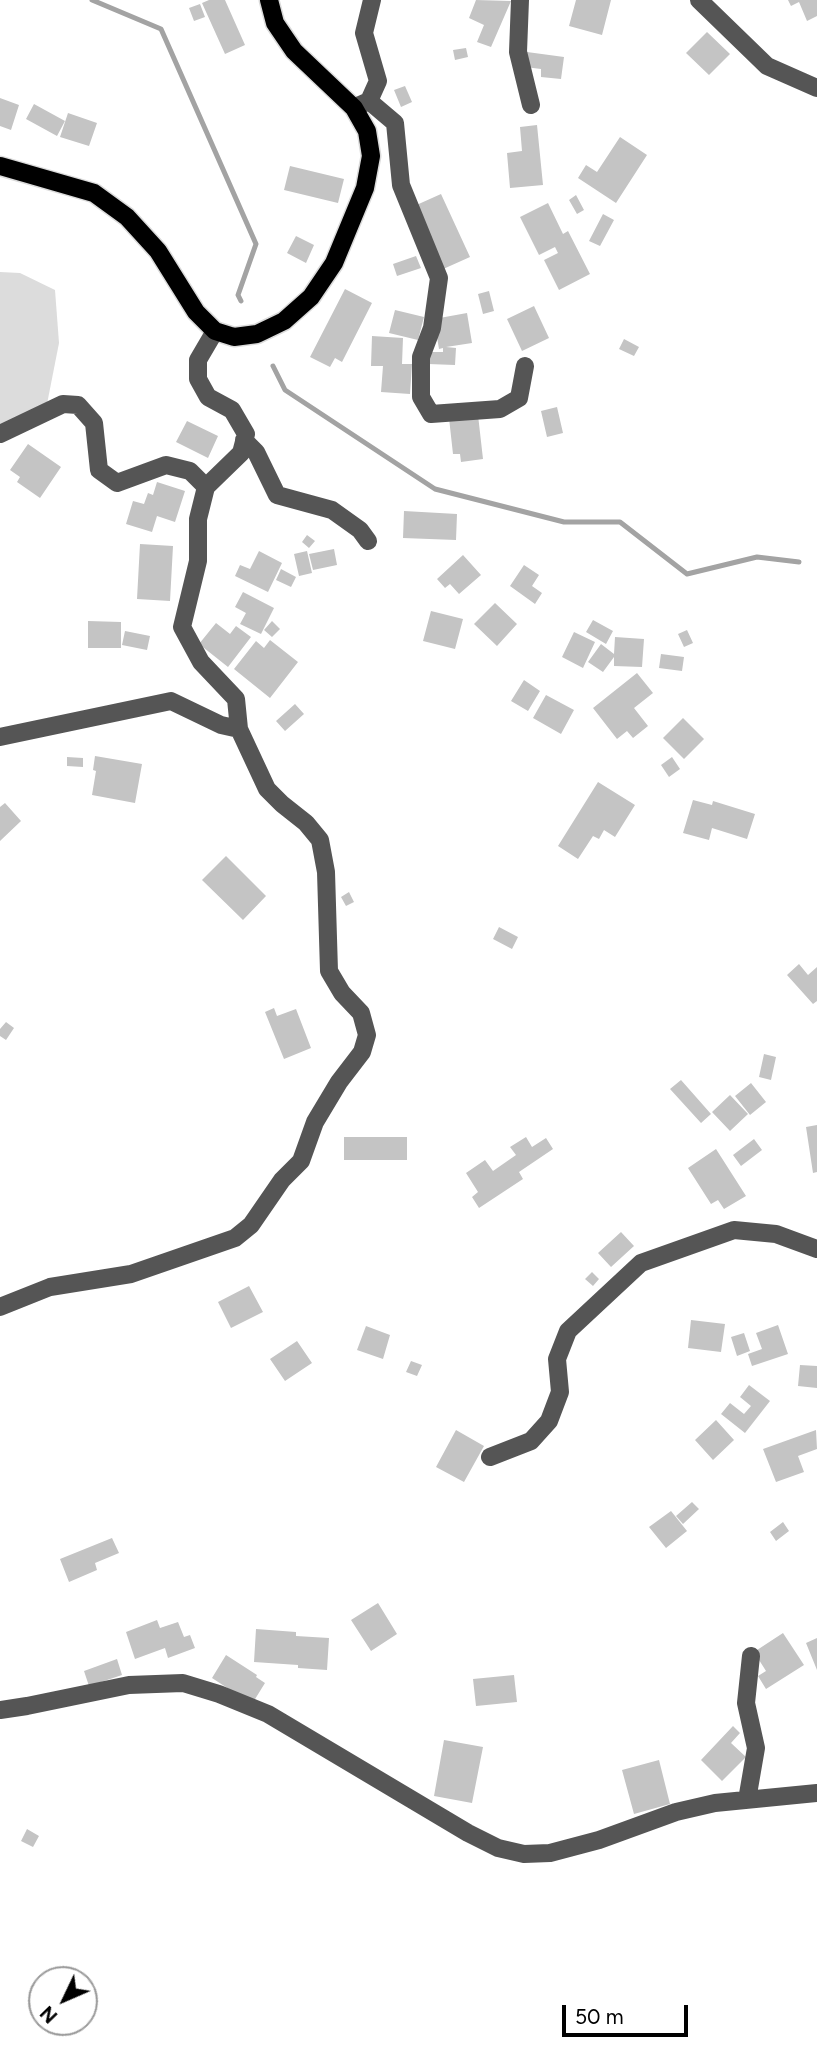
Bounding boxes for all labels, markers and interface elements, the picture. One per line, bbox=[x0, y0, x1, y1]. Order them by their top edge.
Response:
north arrow bbox=[28, 1966, 98, 2036]
scale bar bbox=[565, 1990, 691, 2034]
text: N bbox=[36, 2001, 62, 2028]
text: 50 m bbox=[575, 2004, 624, 2029]

